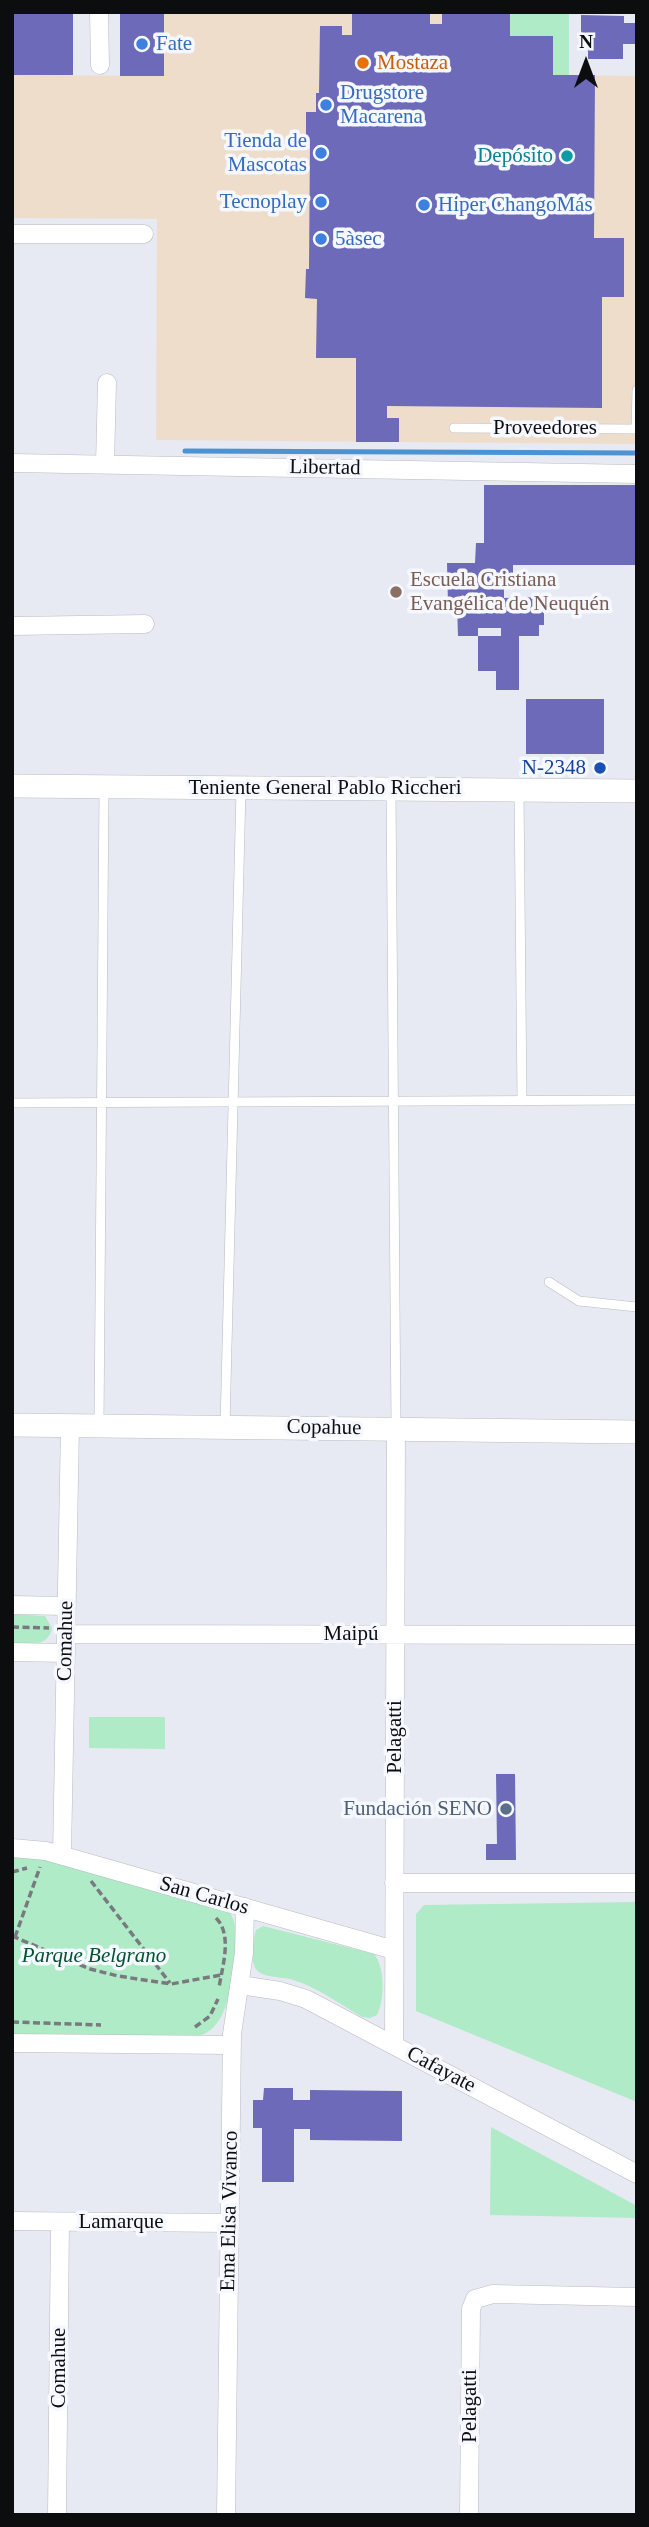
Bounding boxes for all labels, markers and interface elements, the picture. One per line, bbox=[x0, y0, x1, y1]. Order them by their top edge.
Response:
north arrow bbox=[551, 28, 621, 98]
place label: Fate bbox=[156, 31, 192, 57]
text: N bbox=[579, 31, 593, 52]
marker: Fate bbox=[134, 36, 150, 52]
place label: Mostaza bbox=[377, 50, 448, 76]
marker: Mostaza bbox=[355, 55, 371, 71]
place label: Drugstore Macarena bbox=[340, 80, 424, 130]
marker: Drugstore Macarena bbox=[318, 97, 334, 113]
place label: Tienda de Mascotas bbox=[224, 128, 307, 178]
place label: Depósito bbox=[477, 143, 553, 169]
marker: Tienda de Mascotas bbox=[313, 145, 329, 161]
marker: Depósito bbox=[559, 148, 575, 164]
place label: Tecnoplay bbox=[220, 189, 307, 215]
place label: Hiper ChangoMás bbox=[438, 192, 593, 218]
marker: Tecnoplay bbox=[313, 194, 329, 210]
marker: Hiper ChangoMás bbox=[416, 197, 432, 213]
place label: 5àsec bbox=[335, 226, 382, 252]
marker: 5àsec bbox=[313, 231, 329, 247]
street label: Proveedores bbox=[493, 415, 597, 441]
street label: Libertad bbox=[289, 455, 361, 481]
place label: Escuela Cristiana Evangélica de Neuquén bbox=[410, 567, 609, 617]
marker: Escuela Cristiana Evangélica de Neuquén bbox=[388, 584, 404, 600]
place label: N-2348 bbox=[522, 755, 586, 781]
marker: N-2348 bbox=[592, 760, 608, 776]
street label: Teniente General Pablo Riccheri bbox=[188, 775, 462, 801]
street label: Copahue bbox=[286, 1415, 362, 1441]
street label: Comahue bbox=[53, 1601, 79, 1681]
street label: Maipú bbox=[324, 1621, 378, 1647]
street label: Pelagatti bbox=[382, 1700, 408, 1774]
place label: Fundación SENO bbox=[343, 1796, 492, 1822]
marker: Fundación SENO bbox=[498, 1801, 514, 1817]
street label: San Carlos bbox=[157, 1871, 251, 1921]
park label: Parque Belgrano bbox=[22, 1943, 166, 1969]
street label: Cafayate bbox=[402, 2041, 480, 2099]
street label: Ema Elisa Vivanco bbox=[216, 2130, 244, 2292]
street label: Lamarque bbox=[78, 2209, 164, 2235]
street label: Comahue bbox=[46, 2328, 72, 2408]
street label: Pelagatti bbox=[457, 2369, 483, 2443]

